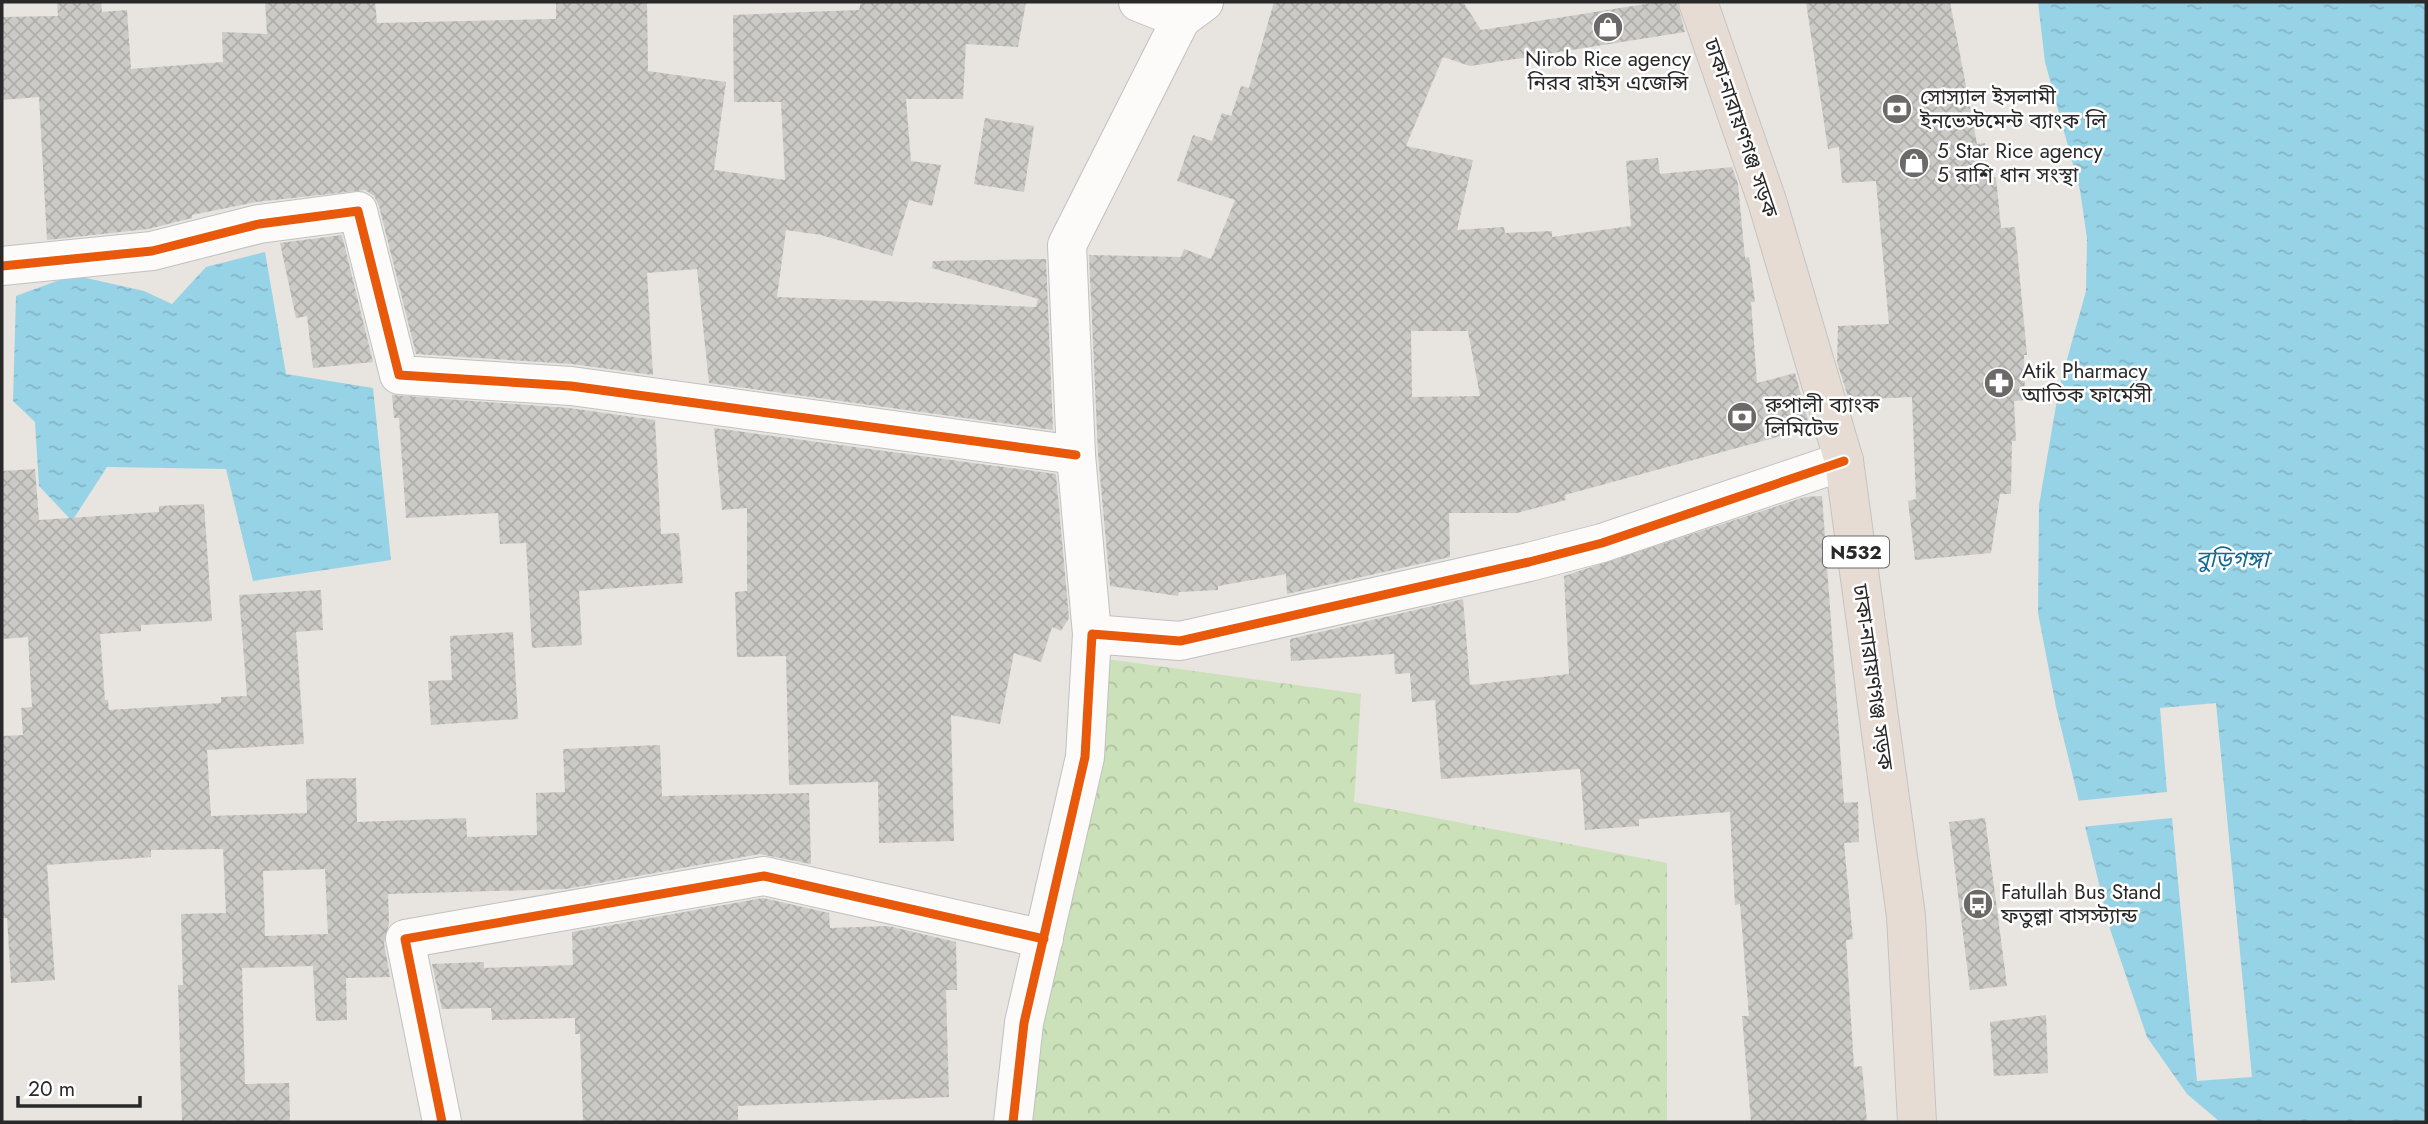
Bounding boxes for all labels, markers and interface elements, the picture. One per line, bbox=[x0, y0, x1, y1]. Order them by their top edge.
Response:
shop icon: Nirob Rice agency নিরব রাইস এজেন্সি bbox=[1591, 10, 1625, 44]
street label: ঢাকা-নারায়ণগঞ্জ সড়ক bbox=[1696, 34, 1786, 222]
place label: Nirob Rice agency নিরব রাইস এজেন্সি bbox=[1525, 44, 1692, 98]
place label: সোস্যাল ইসলামী ইনভেস্টমেন্ট ব্যাংক লি bbox=[1919, 82, 2107, 136]
bank icon: সোস্যাল ইসলামী ইনভেস্টমেন্ট ব্যাংক লি bbox=[1880, 92, 1914, 126]
place label: 5 Star Rice agency 5 রাশি ধান সংস্থা bbox=[1937, 136, 2104, 190]
shop icon: 5 Star Rice agency 5 রাশি ধান সংস্থা bbox=[1897, 146, 1931, 180]
place label: Atik Pharmacy আতিক ফার্মেসী bbox=[2021, 356, 2153, 410]
pharmacy icon: Atik Pharmacy আতিক ফার্মেসী bbox=[1982, 366, 2016, 400]
place label: রুপালী ব্যাংক লিমিটেড bbox=[1764, 390, 1880, 444]
bank icon: রুপালী ব্যাংক লিমিটেড bbox=[1725, 400, 1759, 434]
road number: N532 bbox=[1823, 537, 1889, 568]
water label: বুড়িগঙ্গা bbox=[2195, 542, 2272, 576]
street label: ঢাকা-নারায়ণগঞ্জ সড়ক bbox=[1845, 581, 1901, 773]
place label: Fatullah Bus Stand ফতুল্লা বাসস্ট্যান্ড bbox=[2000, 877, 2161, 931]
bus stop icon: Fatullah Bus Stand ফতুল্লা বাসস্ট্যান্ড bbox=[1961, 887, 1995, 921]
scale bar bbox=[18, 1064, 140, 1108]
text: 20 m bbox=[28, 1074, 75, 1104]

